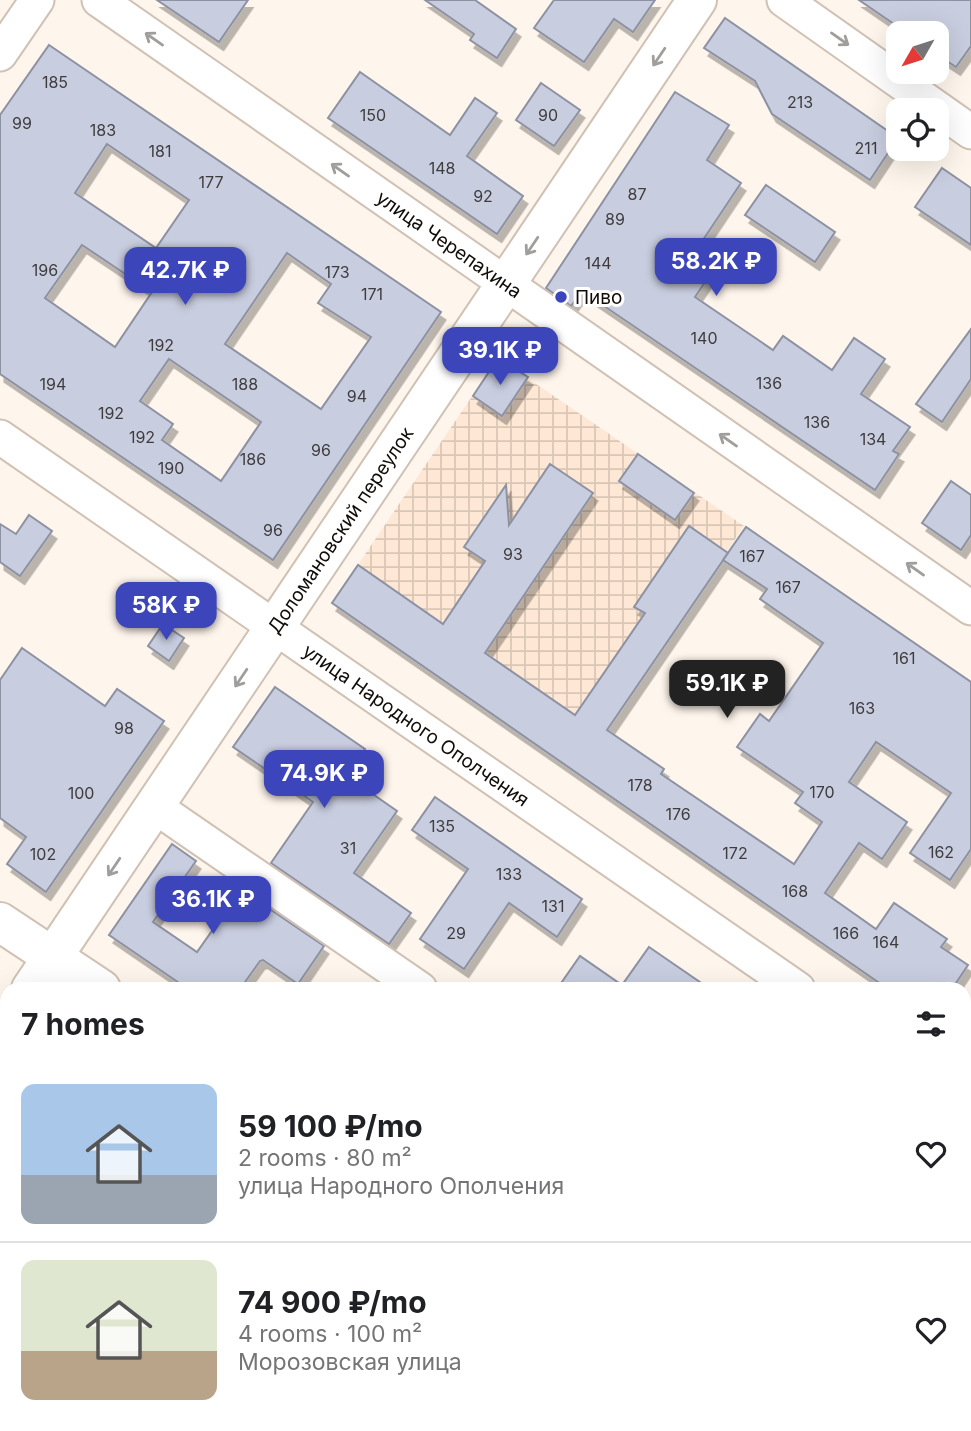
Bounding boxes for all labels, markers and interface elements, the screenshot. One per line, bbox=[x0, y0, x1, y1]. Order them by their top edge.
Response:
north arrow bbox=[886, 21, 948, 84]
map controls bbox=[886, 21, 949, 161]
one-way arrow bbox=[145, 32, 164, 46]
one-way arrow bbox=[830, 32, 849, 46]
one-way arrow bbox=[651, 46, 665, 66]
house number: 185 bbox=[42, 72, 68, 92]
house number: 213 bbox=[787, 92, 813, 112]
button: locate bbox=[886, 98, 949, 161]
house number: 150 bbox=[360, 105, 386, 125]
house number: 90 bbox=[538, 105, 558, 125]
house number: 99 bbox=[12, 113, 32, 133]
house number: 183 bbox=[90, 120, 116, 140]
house number: 211 bbox=[855, 138, 877, 158]
house number: 181 bbox=[149, 141, 171, 161]
house number: 148 bbox=[429, 158, 455, 178]
one-way arrow bbox=[331, 163, 350, 177]
house number: 177 bbox=[199, 172, 223, 192]
house number: 87 bbox=[628, 184, 646, 204]
street label: улица Черепахина bbox=[372, 186, 526, 303]
house number: 92 bbox=[473, 186, 493, 206]
house number: 89 bbox=[605, 209, 625, 229]
one-way arrow bbox=[525, 235, 539, 255]
pin: 58.2K ₽ bbox=[651, 238, 781, 298]
pin: 42.7K ₽ bbox=[120, 247, 250, 307]
text: 58.2K ₽ bbox=[671, 247, 761, 275]
house number: 144 bbox=[584, 253, 612, 273]
text: 42.7K ₽ bbox=[140, 256, 230, 284]
house number: 196 bbox=[32, 260, 58, 280]
house number: 173 bbox=[324, 262, 350, 282]
house number: 171 bbox=[361, 284, 383, 304]
place label: Пиво bbox=[575, 286, 622, 309]
marker: Пиво bbox=[553, 289, 569, 305]
pin: 39.1K ₽ bbox=[435, 328, 565, 387]
house number: 140 bbox=[691, 328, 717, 348]
house number: 192 bbox=[148, 335, 174, 355]
text: 39.1K ₽ bbox=[458, 336, 542, 364]
house number: 136 bbox=[756, 373, 782, 393]
house number: 194 bbox=[40, 374, 66, 394]
house number: 188 bbox=[232, 374, 258, 394]
house number: 94 bbox=[347, 386, 367, 406]
house number: 192 bbox=[98, 403, 124, 423]
house number: 136 bbox=[804, 412, 830, 432]
street label: Доломановский переулок bbox=[263, 422, 419, 638]
house number: 192 bbox=[129, 427, 155, 447]
house number: 134 bbox=[860, 429, 886, 449]
one-way arrow bbox=[719, 433, 738, 447]
house number: 96 bbox=[311, 440, 331, 460]
house number: 186 bbox=[240, 449, 266, 469]
house number: 190 bbox=[158, 458, 184, 478]
house number: 96 bbox=[263, 520, 283, 540]
house number: 93 bbox=[503, 544, 523, 564]
house number: 167 bbox=[739, 546, 765, 566]
one-way arrow bbox=[906, 562, 925, 576]
house number: 167 bbox=[775, 577, 801, 597]
pin: 58K ₽ bbox=[117, 582, 215, 642]
text: 58K ₽ bbox=[132, 591, 200, 619]
street label: улица Народного Ополчения bbox=[298, 639, 533, 811]
house number: 161 bbox=[893, 648, 915, 668]
pin: 59.1K ₽ bbox=[662, 660, 792, 720]
one-way arrow bbox=[234, 668, 248, 687]
text: 59.1K ₽ bbox=[685, 669, 769, 697]
house number: 163 bbox=[849, 698, 875, 718]
house number: 98 bbox=[114, 718, 134, 738]
pin: 74.9K ₽ bbox=[259, 750, 389, 810]
text: 74.9K ₽ bbox=[280, 759, 368, 787]
house number: 178 bbox=[627, 775, 653, 795]
house number: 170 bbox=[809, 782, 835, 802]
house number: 100 bbox=[68, 783, 94, 803]
house number: 176 bbox=[665, 804, 691, 824]
house number: 135 bbox=[429, 816, 455, 836]
house number: 31 bbox=[340, 838, 356, 858]
house number: 162 bbox=[928, 842, 954, 862]
house number: 172 bbox=[722, 843, 748, 863]
house number: 102 bbox=[30, 844, 56, 864]
one-way arrow bbox=[106, 857, 121, 876]
house number: 133 bbox=[496, 864, 522, 884]
pin: 36.1K ₽ bbox=[148, 876, 278, 936]
house number: 168 bbox=[782, 881, 808, 901]
text: 36.1K ₽ bbox=[171, 885, 255, 913]
house number: 131 bbox=[542, 896, 564, 916]
house number: 29 bbox=[446, 923, 466, 943]
house number: 166 bbox=[833, 923, 859, 943]
house number: 164 bbox=[873, 932, 899, 952]
icon: filters bbox=[912, 1005, 950, 1043]
text: 7 homes bbox=[21, 1006, 145, 1042]
text: 59 100 ₽/mo bbox=[238, 1108, 423, 1144]
icon: home bbox=[77, 1112, 161, 1196]
icon: heart bbox=[912, 1135, 950, 1173]
text: 2 rooms · 80 m² bbox=[238, 1144, 412, 1172]
text: улица Народного Ополчения bbox=[238, 1172, 564, 1200]
text: 74 900 ₽/mo bbox=[238, 1284, 427, 1320]
icon: home bbox=[77, 1288, 161, 1372]
icon: heart bbox=[912, 1311, 950, 1349]
text: 4 rooms · 100 m² bbox=[238, 1320, 422, 1348]
text: Морозовская улица bbox=[238, 1348, 462, 1376]

